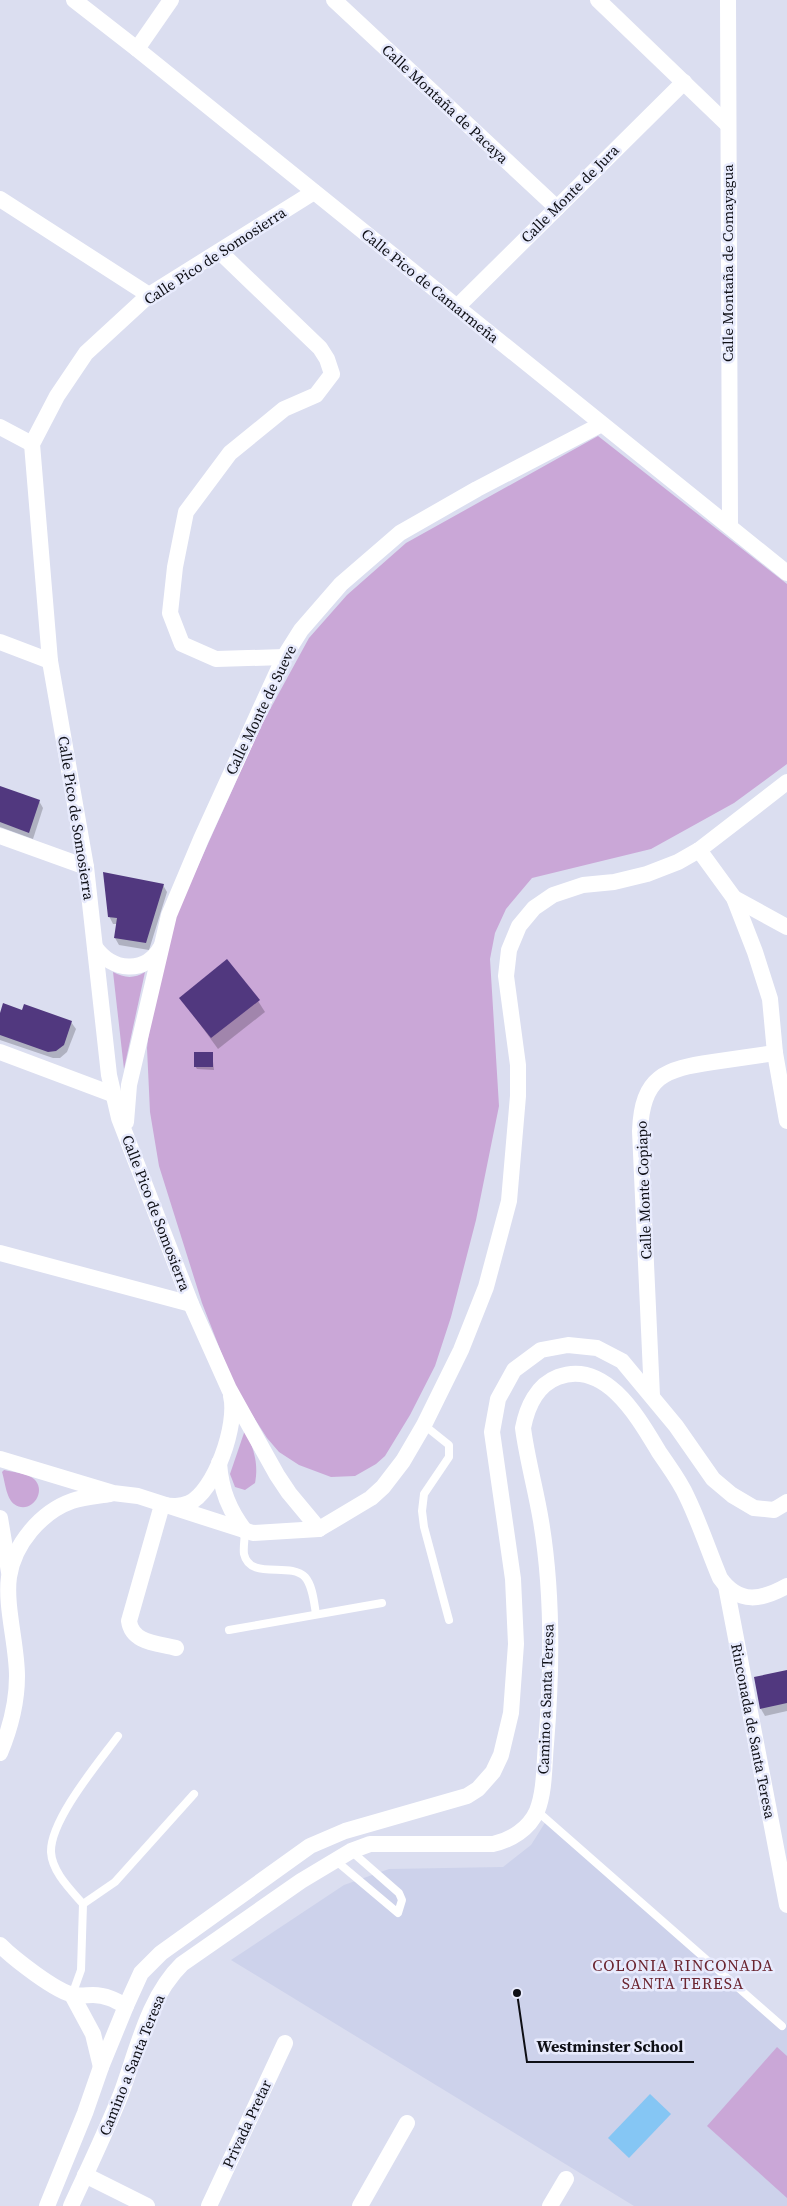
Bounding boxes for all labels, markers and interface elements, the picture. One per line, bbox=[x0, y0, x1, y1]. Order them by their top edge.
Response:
street label: Calle Montaña de Pacaya bbox=[377, 39, 514, 168]
street label: Calle Monte de Jura bbox=[516, 140, 624, 247]
street label: Calle Montaña de Comayagua bbox=[717, 164, 738, 362]
street label: Calle Pico de Somosierra bbox=[139, 201, 290, 310]
street label: Calle Pico de Camarmeña bbox=[357, 223, 504, 348]
street label: Calle Monte de Sueve bbox=[220, 641, 301, 778]
street label: Calle Pico de Somosierra bbox=[53, 734, 100, 902]
street label: Calle Monte Copiapo bbox=[631, 1120, 656, 1260]
street label: Calle Pico de Somosierra bbox=[117, 1132, 196, 1294]
street label: Camino a Santa Teresa bbox=[532, 1623, 559, 1775]
street label: Rinconada de Santa Teresa bbox=[726, 1641, 781, 1821]
district label: COLONIA RINCONADA SANTA TERESA bbox=[592, 1954, 774, 1994]
street label: Camino a Santa Teresa bbox=[94, 1991, 170, 2139]
callout: Westminster School bbox=[527, 2031, 694, 2062]
text: Westminster School bbox=[537, 2035, 683, 2057]
street label: Privada Pretar bbox=[217, 2076, 276, 2171]

